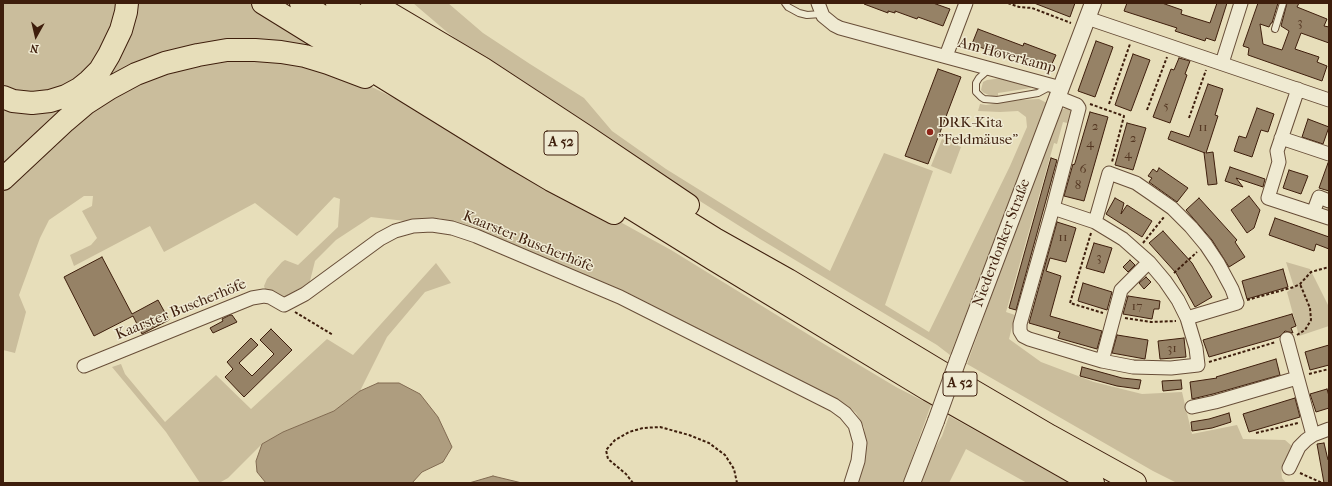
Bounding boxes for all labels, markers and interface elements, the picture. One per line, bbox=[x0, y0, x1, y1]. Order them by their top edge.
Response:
house number: 3 bbox=[1297, 15, 1303, 31]
north arrow bbox=[16, 16, 56, 56]
street label: Am Hoverkamp bbox=[956, 34, 1058, 78]
text: N bbox=[29, 41, 39, 55]
house number: 5 bbox=[1163, 99, 1169, 115]
place label: DRK-Kita "Feldmäuse" bbox=[938, 114, 1018, 149]
house number: 2 bbox=[1092, 119, 1098, 135]
house number: 11 bbox=[1198, 120, 1208, 136]
marker: DRK-Kita "Feldmäuse" bbox=[925, 127, 935, 137]
road number: A 52 bbox=[544, 131, 578, 155]
house number: 2 bbox=[1130, 131, 1136, 147]
house number: 4 bbox=[1086, 136, 1094, 152]
house number: 4 bbox=[1124, 147, 1132, 163]
house number: 6 bbox=[1079, 162, 1087, 178]
street label: Niederdonker Straße bbox=[969, 176, 1035, 310]
house number: 8 bbox=[1075, 178, 1081, 194]
street label: Kaarster Buscherhöfe bbox=[460, 208, 596, 276]
house number: 11 bbox=[1058, 230, 1068, 246]
house number: 3 bbox=[1096, 250, 1102, 266]
street label: Kaarster Buscherhöfe bbox=[113, 276, 249, 344]
house number: 17 bbox=[1132, 299, 1142, 315]
house number: 31 bbox=[1167, 341, 1177, 357]
road number: A 52 bbox=[943, 372, 977, 396]

